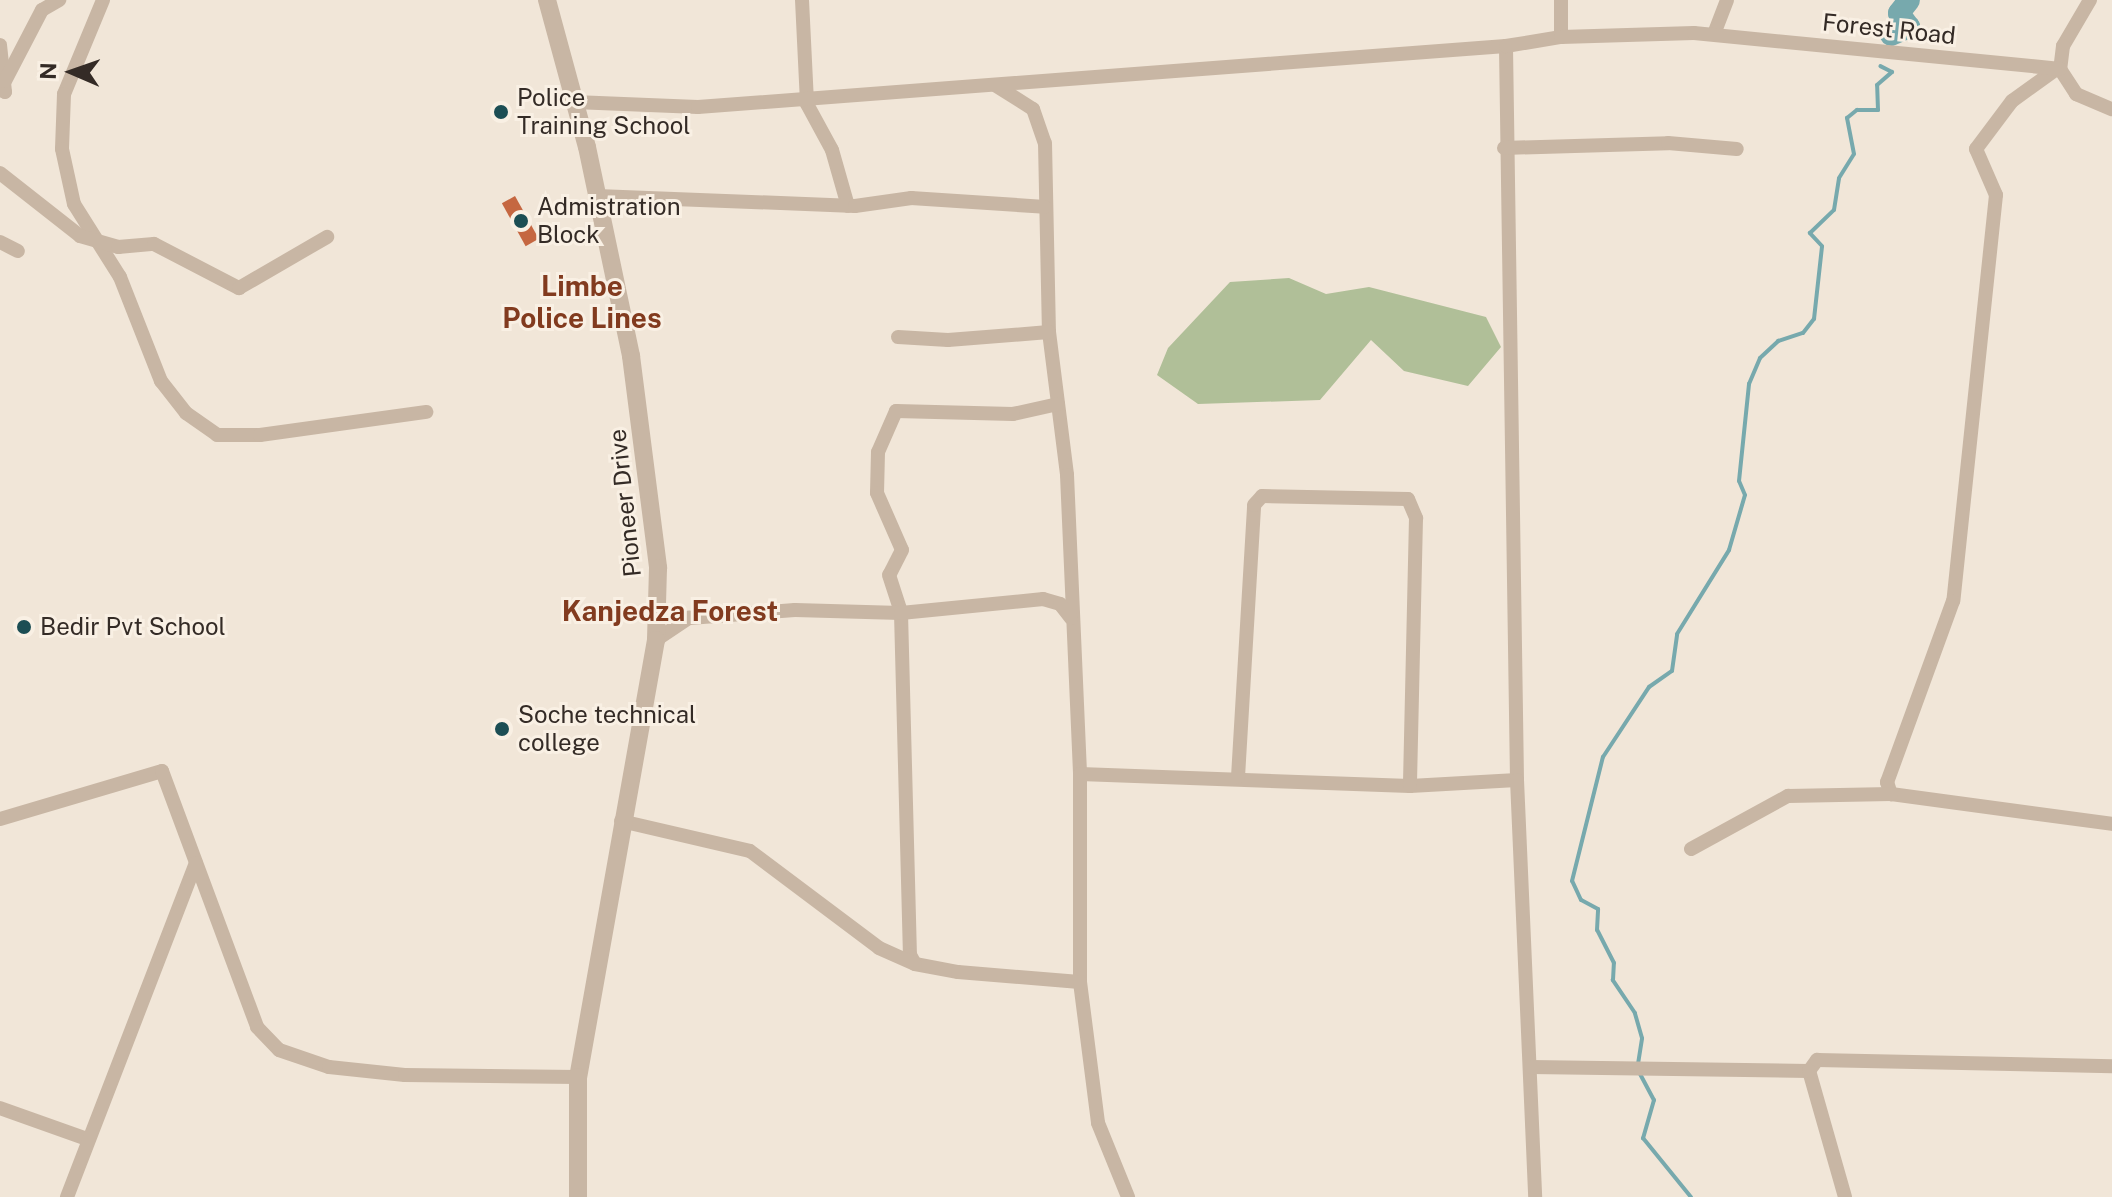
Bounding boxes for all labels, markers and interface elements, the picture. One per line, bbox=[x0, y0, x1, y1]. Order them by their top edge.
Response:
street label: Forest Road bbox=[1821, 8, 1957, 50]
north arrow bbox=[32, 32, 112, 112]
text: N bbox=[35, 62, 61, 80]
place label: Police Training School bbox=[517, 84, 691, 140]
marker: Police Training School bbox=[492, 103, 510, 121]
place label: Admistration Block bbox=[537, 193, 680, 249]
marker: Admistration Block bbox=[512, 212, 530, 230]
district label: Limbe Police Lines bbox=[502, 269, 662, 335]
street label: Pioneer Drive bbox=[603, 428, 647, 578]
district label: Kanjedza Forest bbox=[562, 594, 778, 628]
place label: Bedir Pvt School bbox=[40, 613, 226, 641]
marker: Bedir Pvt School bbox=[15, 618, 33, 636]
place label: Soche technical college bbox=[518, 701, 696, 757]
marker: Soche technical college bbox=[493, 720, 511, 738]

